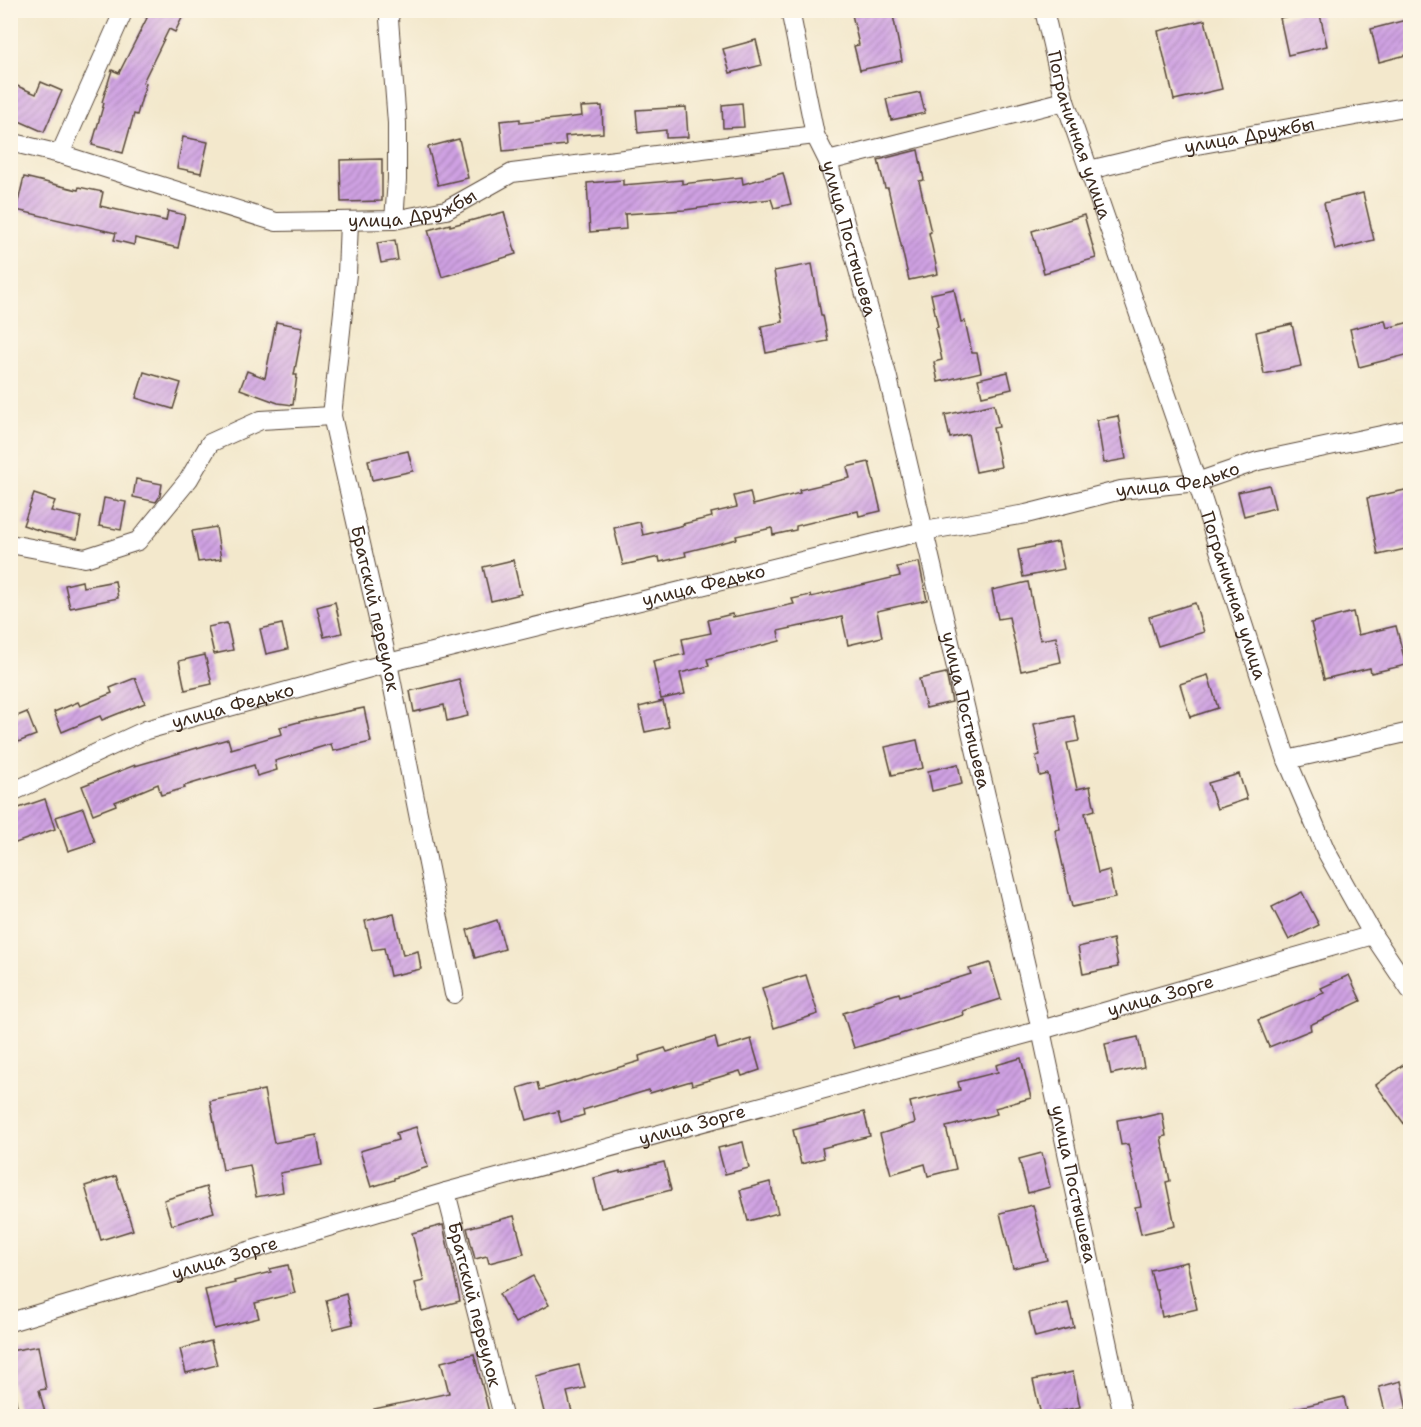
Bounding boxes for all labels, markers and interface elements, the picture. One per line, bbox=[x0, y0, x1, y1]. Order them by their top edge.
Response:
street label: Пограничная улица bbox=[1042, 49, 1117, 222]
street label: улица Дружбы bbox=[1182, 112, 1316, 159]
street label: улица Постышева bbox=[816, 158, 882, 319]
street label: улица Дружбы bbox=[348, 183, 481, 233]
street label: улица Федько bbox=[1113, 456, 1243, 503]
street label: Пограничная улица bbox=[1195, 508, 1272, 683]
street label: Братский переулок bbox=[345, 523, 405, 694]
street label: улица Федько bbox=[639, 559, 768, 612]
street label: улица Постышева bbox=[936, 629, 996, 791]
street label: улица Федько bbox=[169, 678, 297, 734]
street label: улица Зорге bbox=[1105, 969, 1217, 1022]
street label: улица Зорге bbox=[636, 1099, 748, 1151]
street label: улица Постышева bbox=[1045, 1103, 1102, 1265]
street label: Братский переулок bbox=[442, 1219, 507, 1390]
street label: улица Зорге bbox=[169, 1231, 281, 1285]

